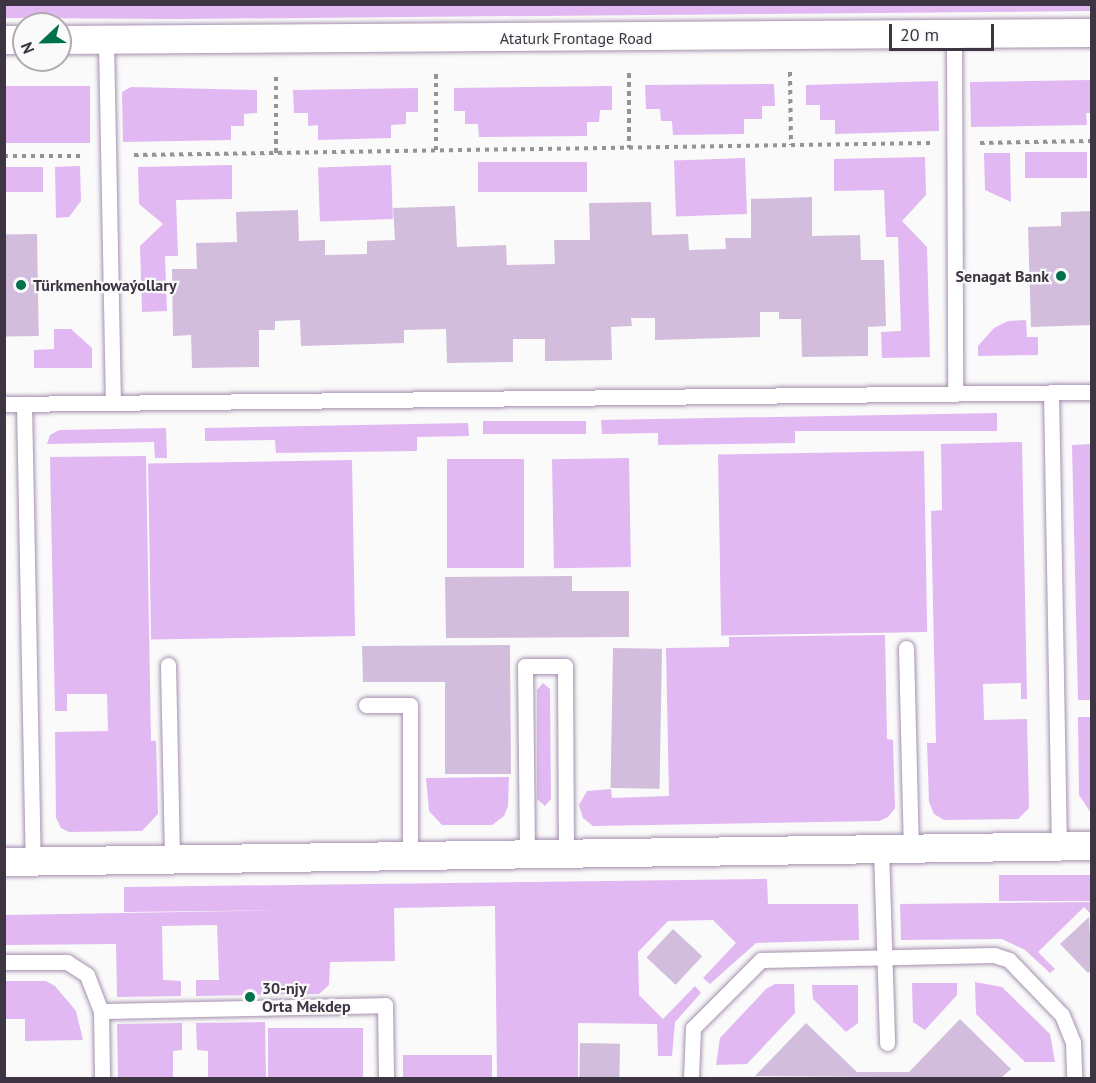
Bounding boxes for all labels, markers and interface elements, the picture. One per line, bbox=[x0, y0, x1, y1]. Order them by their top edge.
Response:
north arrow bbox=[12, 12, 72, 72]
scale bar bbox=[892, 12, 997, 50]
text: 20 m bbox=[900, 23, 939, 46]
street label: Ataturk Frontage Road bbox=[499, 28, 653, 48]
text: N bbox=[16, 39, 38, 57]
place label: Senagat Bank bbox=[956, 266, 1049, 286]
marker: Senagat Bank bbox=[1054, 269, 1068, 283]
place label: Türkmenhowaýollary bbox=[33, 275, 177, 295]
marker: Türkmenhowaýollary bbox=[14, 278, 28, 292]
place label: 30-njy Orta Mekdep bbox=[262, 978, 351, 1016]
marker: 30-njy Orta Mekdep bbox=[243, 990, 257, 1004]

